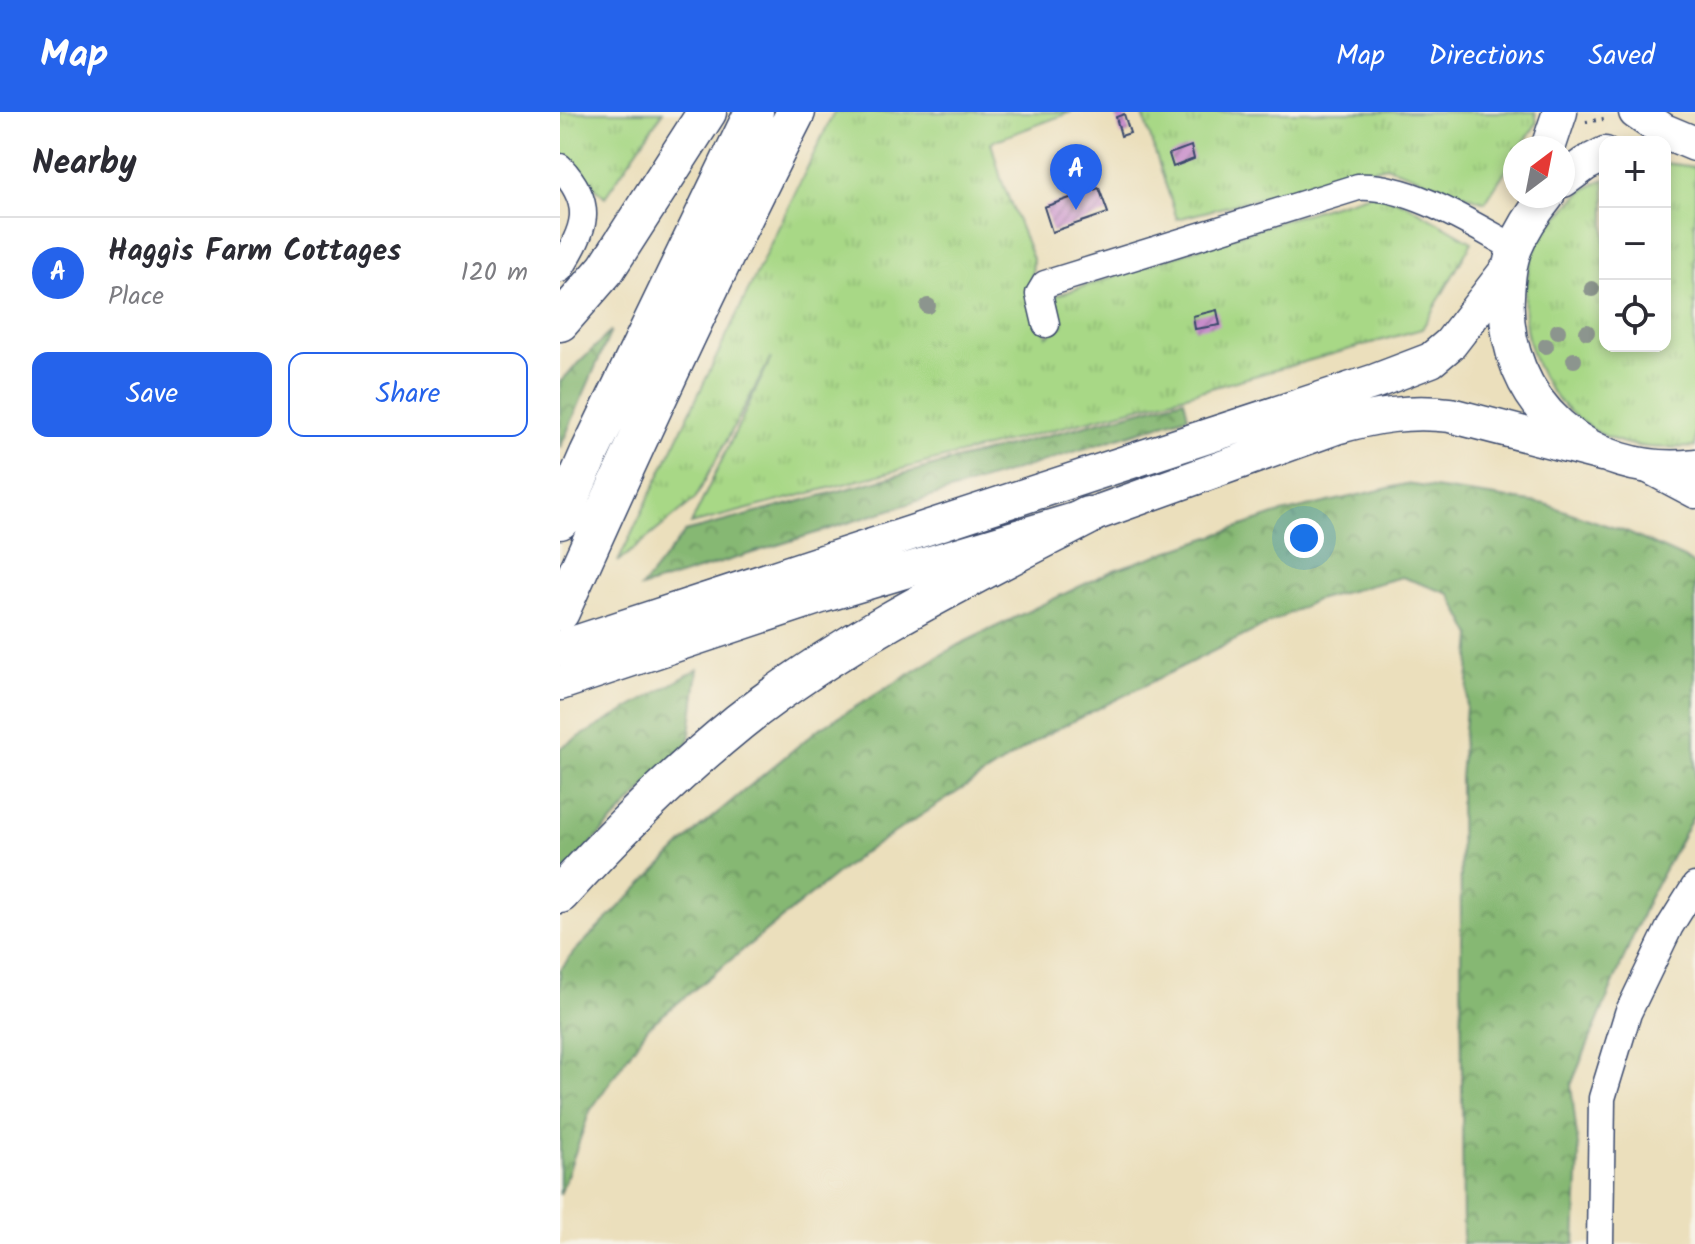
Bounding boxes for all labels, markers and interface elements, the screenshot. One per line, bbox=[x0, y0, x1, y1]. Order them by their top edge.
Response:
text: Map bbox=[40, 26, 109, 86]
text: Map bbox=[1336, 34, 1385, 79]
text: Directions bbox=[1429, 34, 1545, 79]
text: Saved bbox=[1589, 34, 1655, 79]
north arrow bbox=[1503, 136, 1575, 208]
map controls bbox=[1599, 136, 1671, 352]
button: + bbox=[1599, 136, 1671, 208]
text: Nearby bbox=[32, 137, 137, 191]
pin: A bbox=[1050, 144, 1102, 210]
button: − bbox=[1599, 208, 1671, 280]
text: Haggis Farm Cottages bbox=[108, 228, 401, 276]
text: A bbox=[50, 252, 66, 294]
text: 120 m bbox=[461, 252, 528, 294]
text: Place bbox=[108, 276, 164, 318]
button: locate bbox=[1599, 280, 1671, 352]
button: Save bbox=[32, 352, 272, 437]
button: Share bbox=[288, 352, 528, 437]
your location bbox=[1284, 518, 1324, 558]

